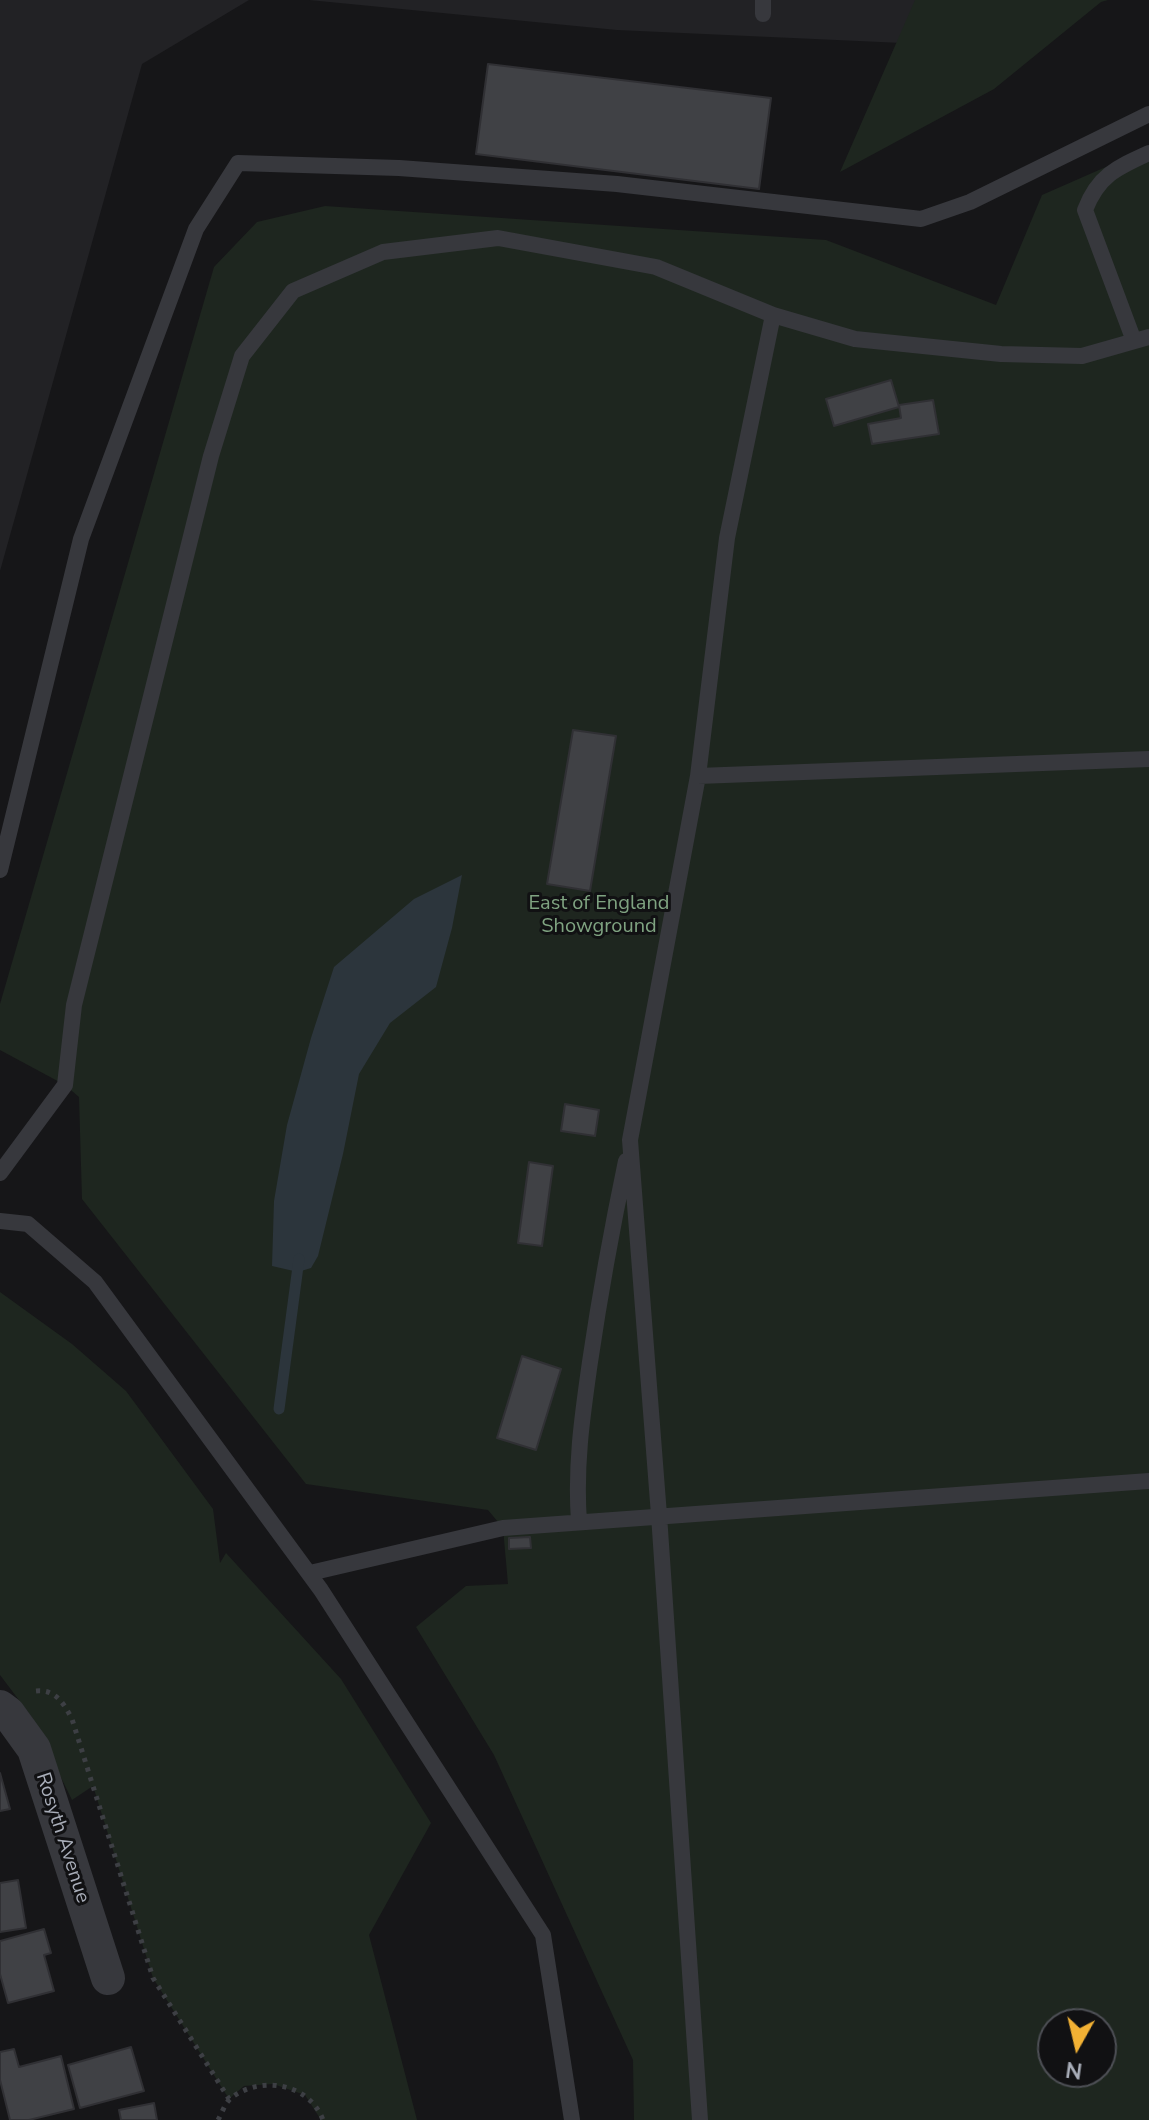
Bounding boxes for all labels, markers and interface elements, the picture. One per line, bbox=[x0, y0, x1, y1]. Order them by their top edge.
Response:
park label: East of England Showground bbox=[529, 892, 669, 939]
street label: Rosyth Avenue bbox=[30, 1770, 94, 1906]
north arrow bbox=[1037, 2008, 1117, 2088]
text: N bbox=[1064, 2054, 1084, 2086]

